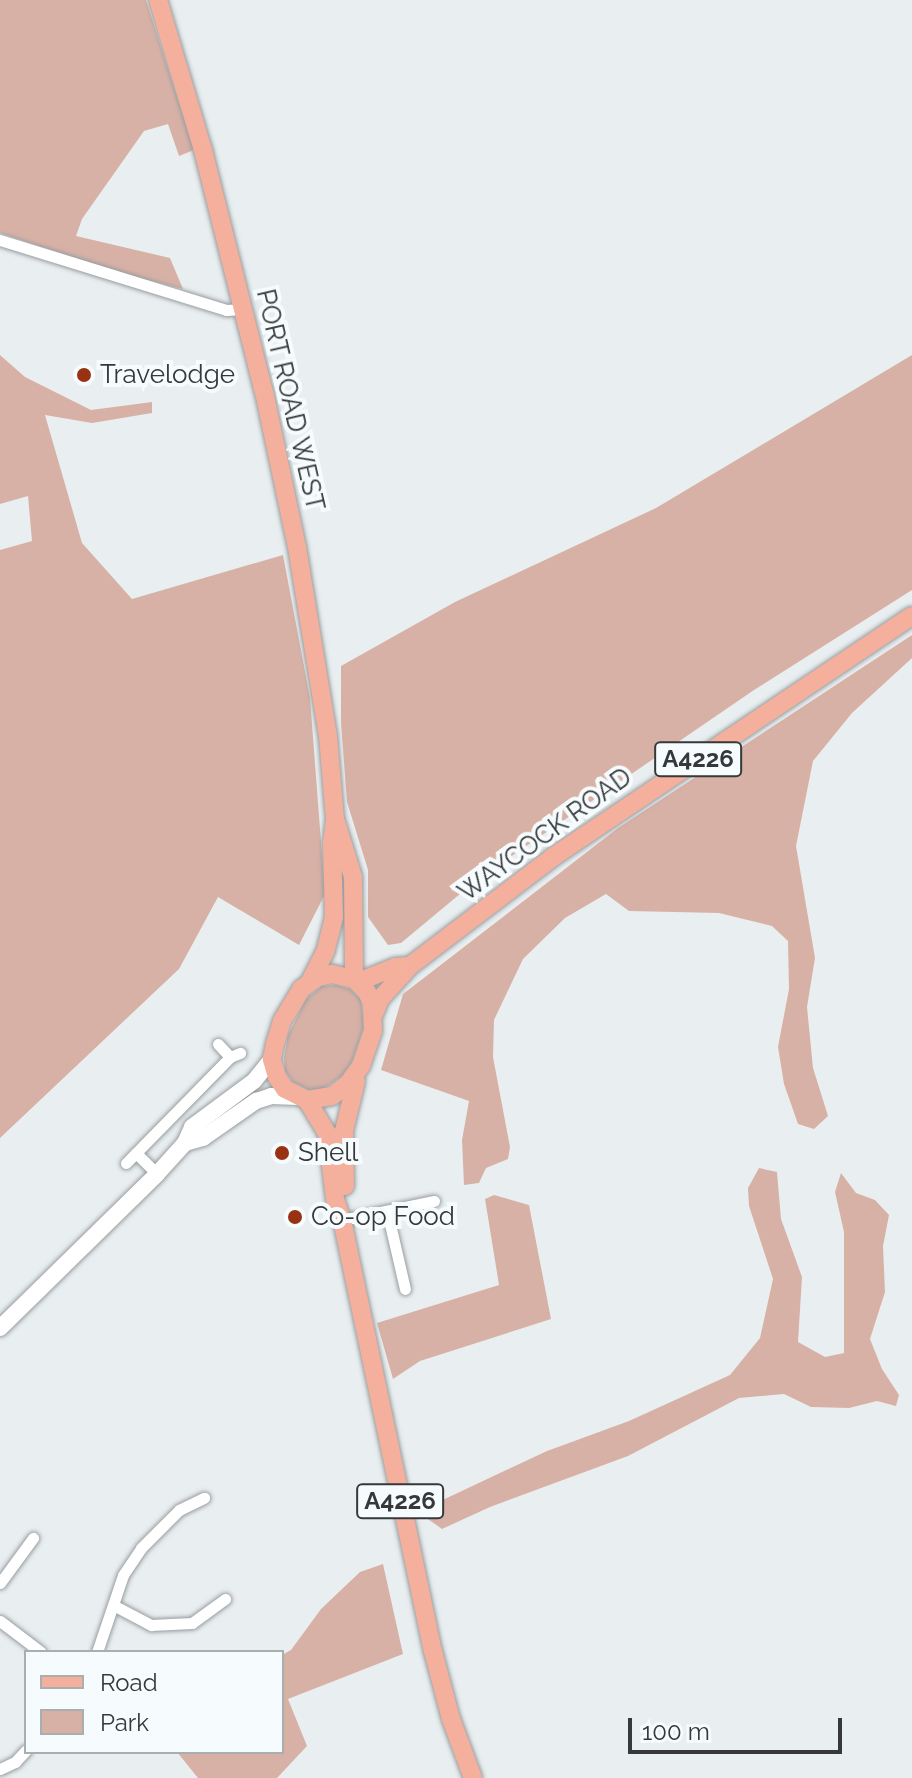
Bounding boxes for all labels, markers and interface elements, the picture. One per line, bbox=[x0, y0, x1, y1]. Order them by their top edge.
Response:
street label: PORT ROAD WEST bbox=[249, 285, 331, 515]
place label: Travelodge bbox=[100, 359, 235, 391]
marker: Travelodge bbox=[75, 366, 93, 384]
road number: A4226 bbox=[654, 739, 742, 779]
street label: WAYCOCK ROAD bbox=[452, 761, 638, 909]
place label: Shell bbox=[298, 1137, 358, 1169]
marker: Shell bbox=[273, 1144, 291, 1162]
place label: Co-op Food bbox=[311, 1201, 455, 1233]
marker: Co-op Food bbox=[286, 1208, 304, 1226]
road number: A4226 bbox=[356, 1481, 444, 1521]
legend bbox=[24, 1650, 284, 1754]
text: Road bbox=[100, 1668, 158, 1697]
scale bar bbox=[632, 1702, 846, 1752]
text: Park bbox=[100, 1708, 149, 1737]
text: 100 m bbox=[642, 1717, 710, 1746]

